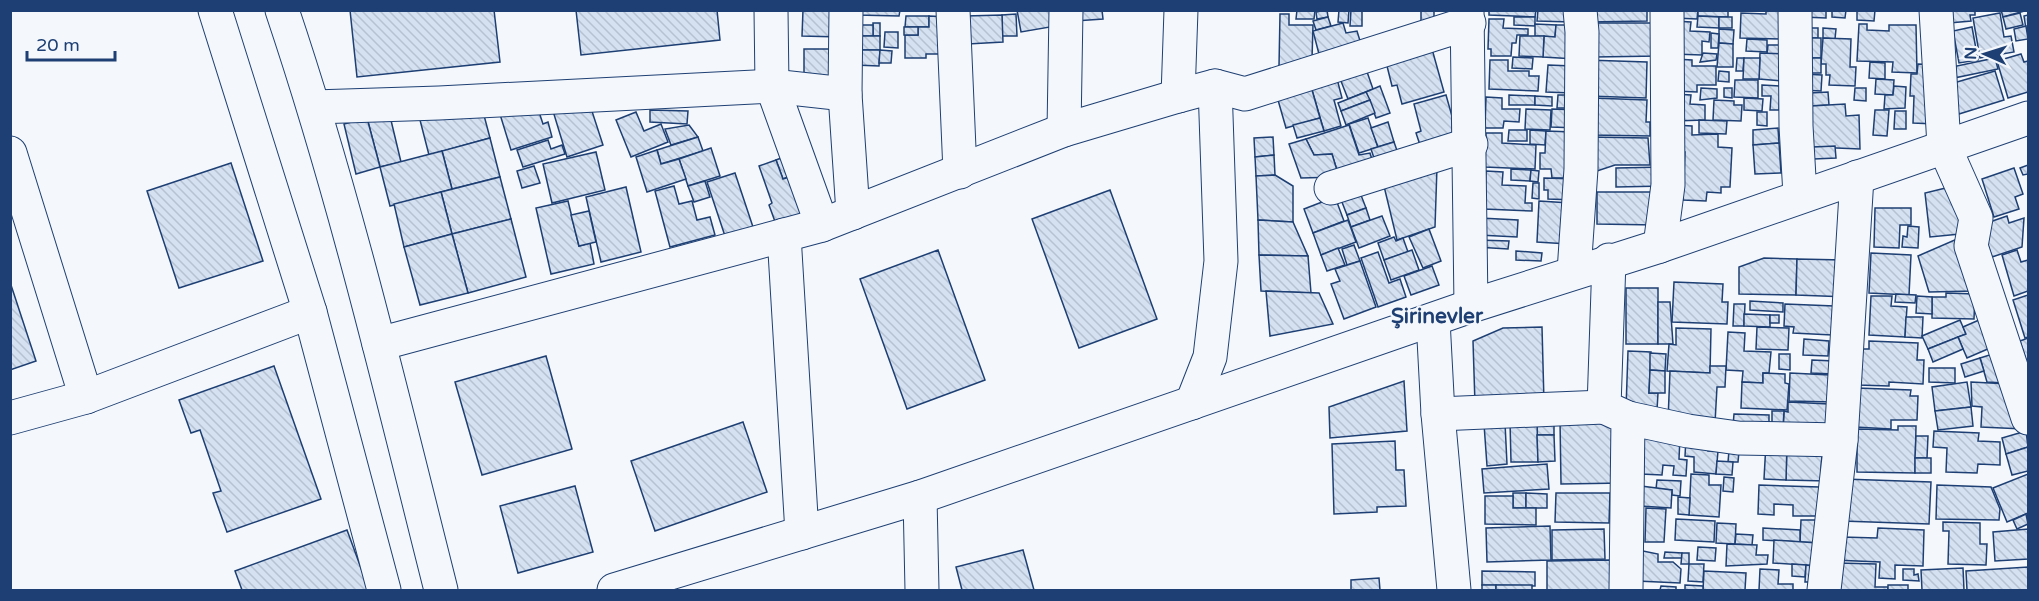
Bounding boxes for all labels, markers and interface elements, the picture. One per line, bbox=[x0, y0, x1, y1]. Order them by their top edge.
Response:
scale bar bbox=[27, 24, 116, 62]
north arrow bbox=[1955, 24, 2015, 84]
text: 20 m bbox=[36, 34, 80, 56]
text: N bbox=[1961, 46, 1981, 60]
district label: Şirinevler bbox=[1391, 304, 1484, 329]

